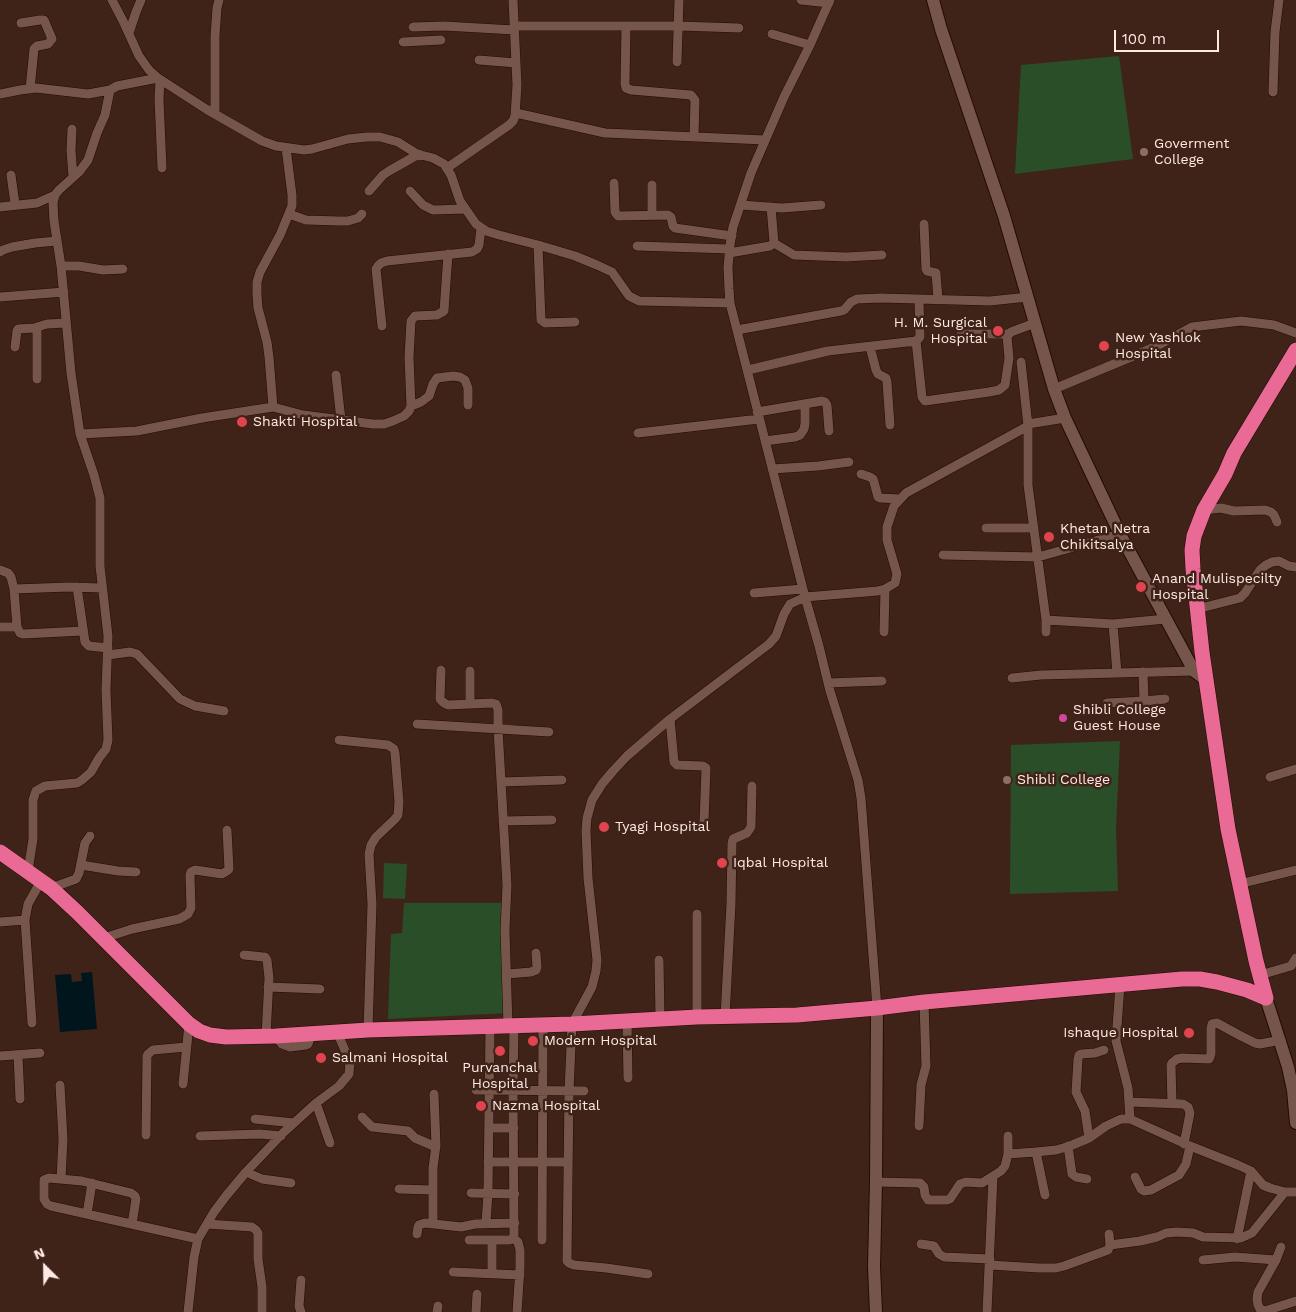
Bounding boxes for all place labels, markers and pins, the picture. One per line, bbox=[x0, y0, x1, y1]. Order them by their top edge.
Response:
place label: Goverment College bbox=[1154, 136, 1229, 168]
marker: Goverment College bbox=[1138, 146, 1150, 158]
place label: H. M. Surgical Hospital bbox=[894, 315, 987, 348]
marker: H. M. Surgical Hospital bbox=[991, 324, 1005, 338]
place label: New Yashlok Hospital bbox=[1115, 330, 1201, 362]
marker: New Yashlok Hospital bbox=[1097, 339, 1111, 353]
place label: Shakti Hospital bbox=[253, 414, 357, 430]
marker: Shakti Hospital bbox=[235, 415, 249, 429]
place label: Khetan Netra Chikitsalya bbox=[1060, 521, 1150, 554]
marker: Khetan Netra Chikitsalya bbox=[1042, 530, 1056, 544]
place label: Anand Mulispecilty Hospital bbox=[1152, 571, 1281, 604]
marker: Anand Mulispecilty Hospital bbox=[1134, 580, 1148, 594]
place label: Shibli College Guest House bbox=[1073, 702, 1166, 734]
marker: Shibli College Guest House bbox=[1057, 712, 1069, 724]
place label: Shibli College bbox=[1017, 772, 1110, 788]
marker: Shibli College bbox=[1001, 774, 1013, 786]
place label: Tyagi Hospital bbox=[615, 819, 710, 835]
marker: Tyagi Hospital bbox=[597, 820, 611, 834]
place label: Iqbal Hospital bbox=[733, 855, 828, 871]
marker: Iqbal Hospital bbox=[715, 856, 729, 870]
place label: Ishaque Hospital bbox=[1063, 1025, 1178, 1041]
marker: Ishaque Hospital bbox=[1182, 1026, 1196, 1040]
place label: Modern Hospital bbox=[544, 1033, 657, 1049]
marker: Modern Hospital bbox=[526, 1034, 540, 1048]
marker: Purvanchal Hospital bbox=[493, 1044, 507, 1058]
place label: Salmani Hospital bbox=[332, 1050, 448, 1066]
marker: Salmani Hospital bbox=[314, 1051, 328, 1065]
place label: Purvanchal Hospital bbox=[462, 1060, 538, 1092]
place label: Nazma Hospital bbox=[492, 1098, 600, 1114]
marker: Nazma Hospital bbox=[474, 1099, 488, 1113]

